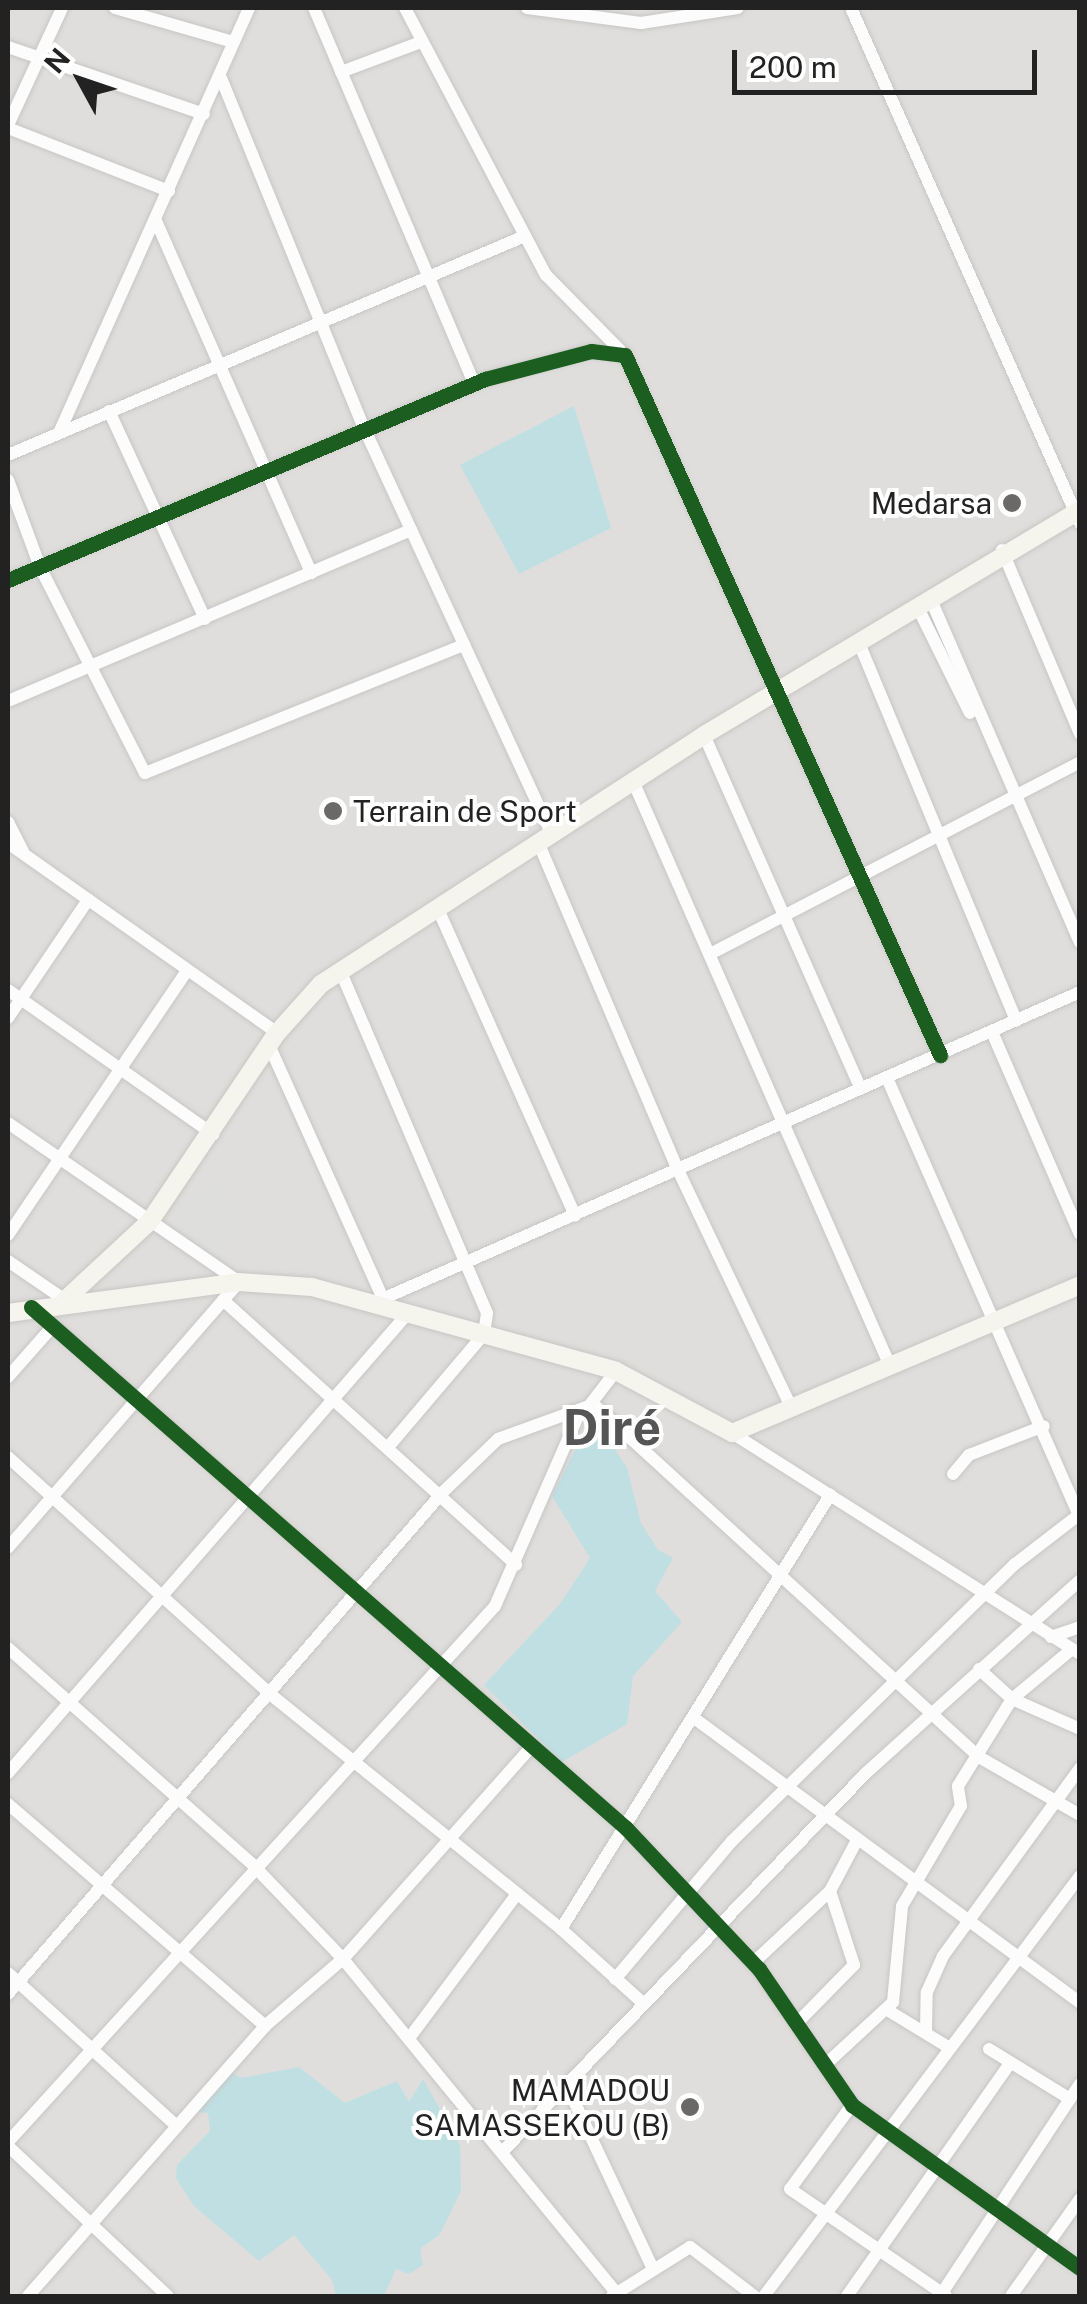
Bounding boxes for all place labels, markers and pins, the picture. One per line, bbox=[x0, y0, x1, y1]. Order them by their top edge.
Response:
place label: Medarsa bbox=[871, 485, 992, 521]
marker: Medarsa bbox=[1001, 492, 1023, 514]
place label: Terrain de Sport bbox=[353, 793, 578, 829]
marker: Terrain de Sport bbox=[322, 800, 344, 822]
place label: MAMADOU SAMASSEKOU (B) bbox=[414, 2072, 670, 2142]
marker: MAMADOU SAMASSEKOU (B) bbox=[679, 2096, 701, 2118]

